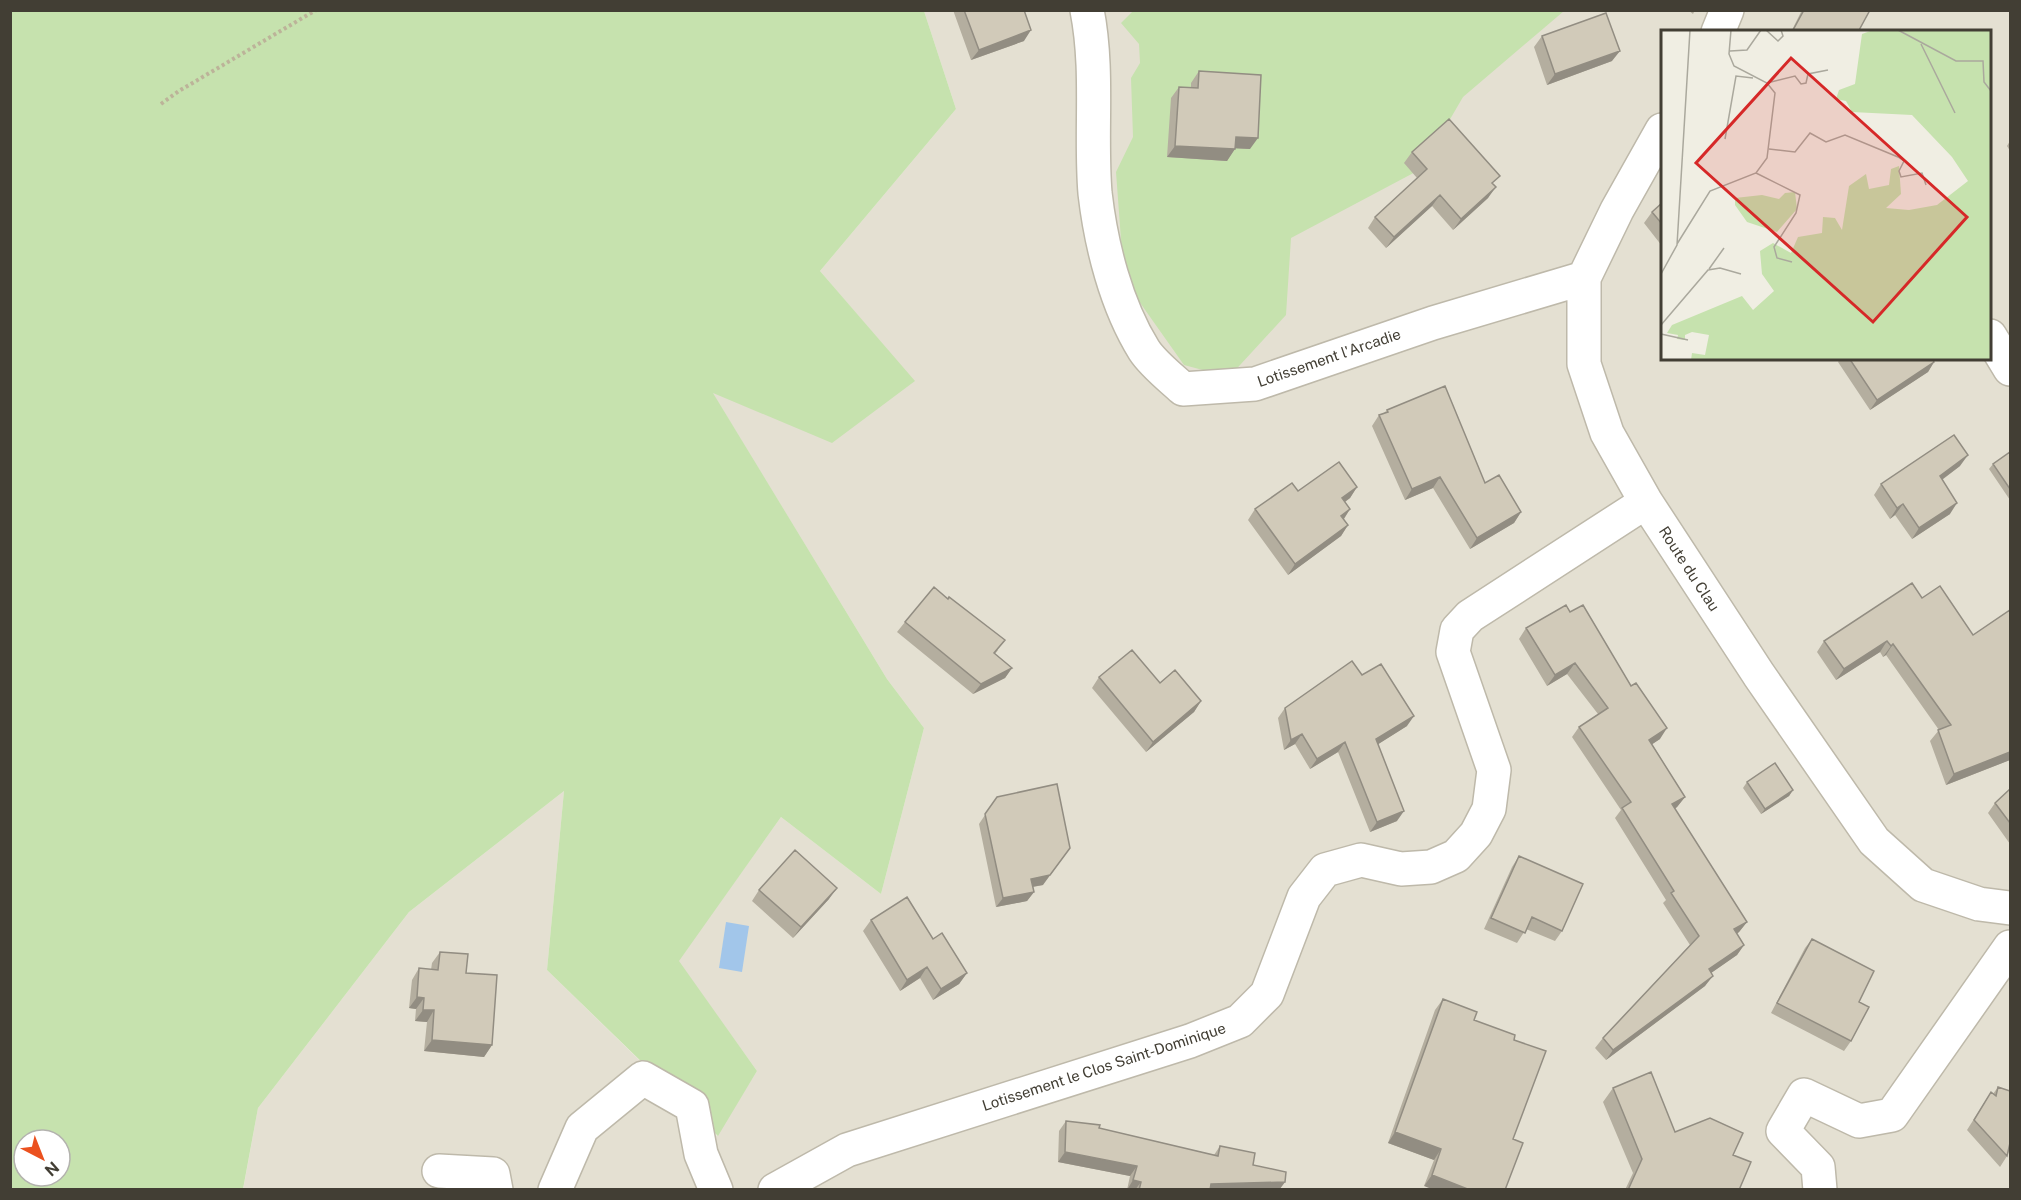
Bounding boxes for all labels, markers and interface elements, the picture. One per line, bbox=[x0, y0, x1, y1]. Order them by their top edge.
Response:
inset map bbox=[1661, 30, 1991, 360]
street label: Lotissement l'Arcadie bbox=[1255, 325, 1403, 390]
street label: Route du Clau bbox=[1656, 523, 1723, 614]
street label: Lotissement le Clos Saint-Dominique bbox=[980, 1019, 1228, 1114]
north arrow bbox=[12, 1128, 72, 1188]
text: N bbox=[41, 1158, 63, 1180]

